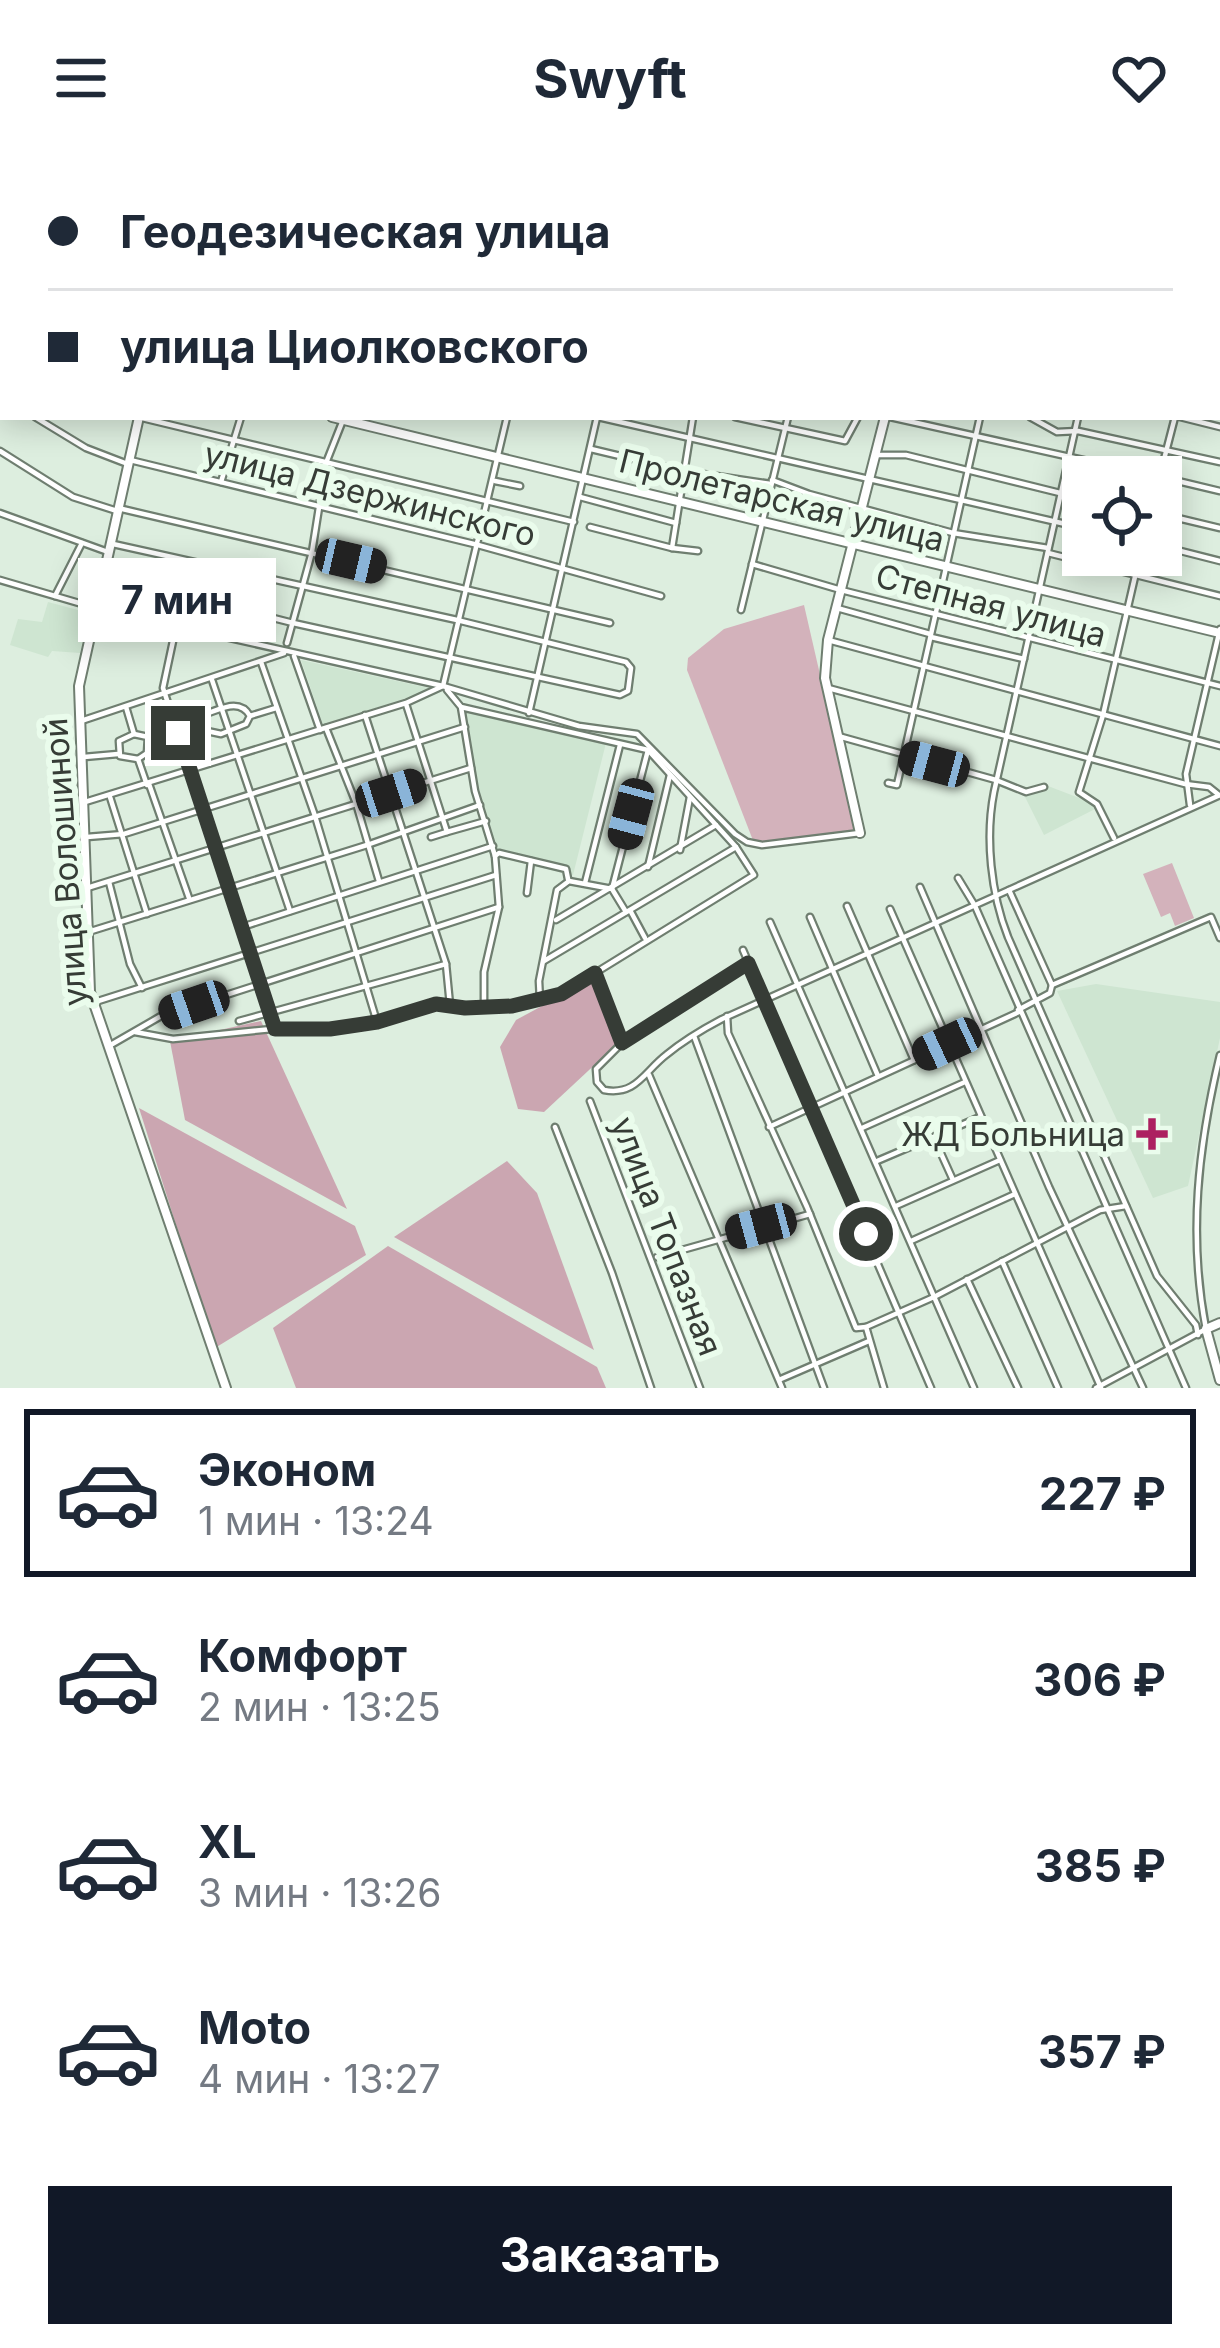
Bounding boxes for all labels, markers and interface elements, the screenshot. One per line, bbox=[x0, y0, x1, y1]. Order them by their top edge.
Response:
icon: menu bbox=[48, 45, 114, 111]
icon: heart bbox=[1106, 45, 1172, 111]
text: Swyft bbox=[533, 46, 687, 111]
text: Геодезическая улица bbox=[120, 204, 611, 259]
text: улица Циолковского bbox=[120, 319, 589, 374]
street label: улица Дзержинского bbox=[200, 433, 540, 555]
street label: Пролетарская улица bbox=[615, 440, 949, 560]
map controls bbox=[1062, 456, 1182, 576]
button: locate bbox=[1062, 456, 1182, 576]
car bbox=[312, 535, 390, 587]
street label: Степная улица bbox=[871, 555, 1111, 655]
callout: 7 мин bbox=[79, 559, 277, 643]
text: 7 мин bbox=[121, 576, 233, 623]
route end bbox=[151, 706, 205, 760]
street label: улица Волошиной bbox=[35, 717, 95, 1007]
car bbox=[895, 737, 973, 791]
car bbox=[351, 765, 431, 821]
car bbox=[604, 775, 658, 853]
car bbox=[154, 976, 234, 1034]
car bbox=[907, 1012, 987, 1076]
street label: улица Топазная bbox=[603, 1111, 731, 1361]
place label: ЖД Больница bbox=[901, 1114, 1125, 1154]
marker: ЖД Больница bbox=[1136, 1118, 1168, 1150]
car bbox=[722, 1199, 800, 1253]
route start bbox=[839, 1207, 893, 1261]
icon: car bbox=[54, 1439, 162, 1547]
text: Эконом bbox=[198, 1442, 376, 1497]
text: 227 ₽ bbox=[1039, 1466, 1166, 1521]
text: 1 мин · 13:24 bbox=[198, 1497, 434, 1544]
icon: car bbox=[54, 1625, 162, 1733]
text: Комфорт bbox=[198, 1628, 407, 1683]
text: 306 ₽ bbox=[1033, 1652, 1166, 1707]
text: 2 мин · 13:25 bbox=[198, 1683, 441, 1730]
icon: car bbox=[54, 1811, 162, 1919]
text: XL bbox=[198, 1814, 257, 1869]
text: 385 ₽ bbox=[1035, 1838, 1166, 1893]
text: 3 мин · 13:26 bbox=[198, 1869, 442, 1916]
icon: car bbox=[54, 1997, 162, 2105]
text: Moto bbox=[198, 2000, 311, 2055]
text: 357 ₽ bbox=[1038, 2024, 1166, 2079]
text: 4 мин · 13:27 bbox=[198, 2055, 441, 2102]
button: Заказать bbox=[48, 2186, 1172, 2324]

